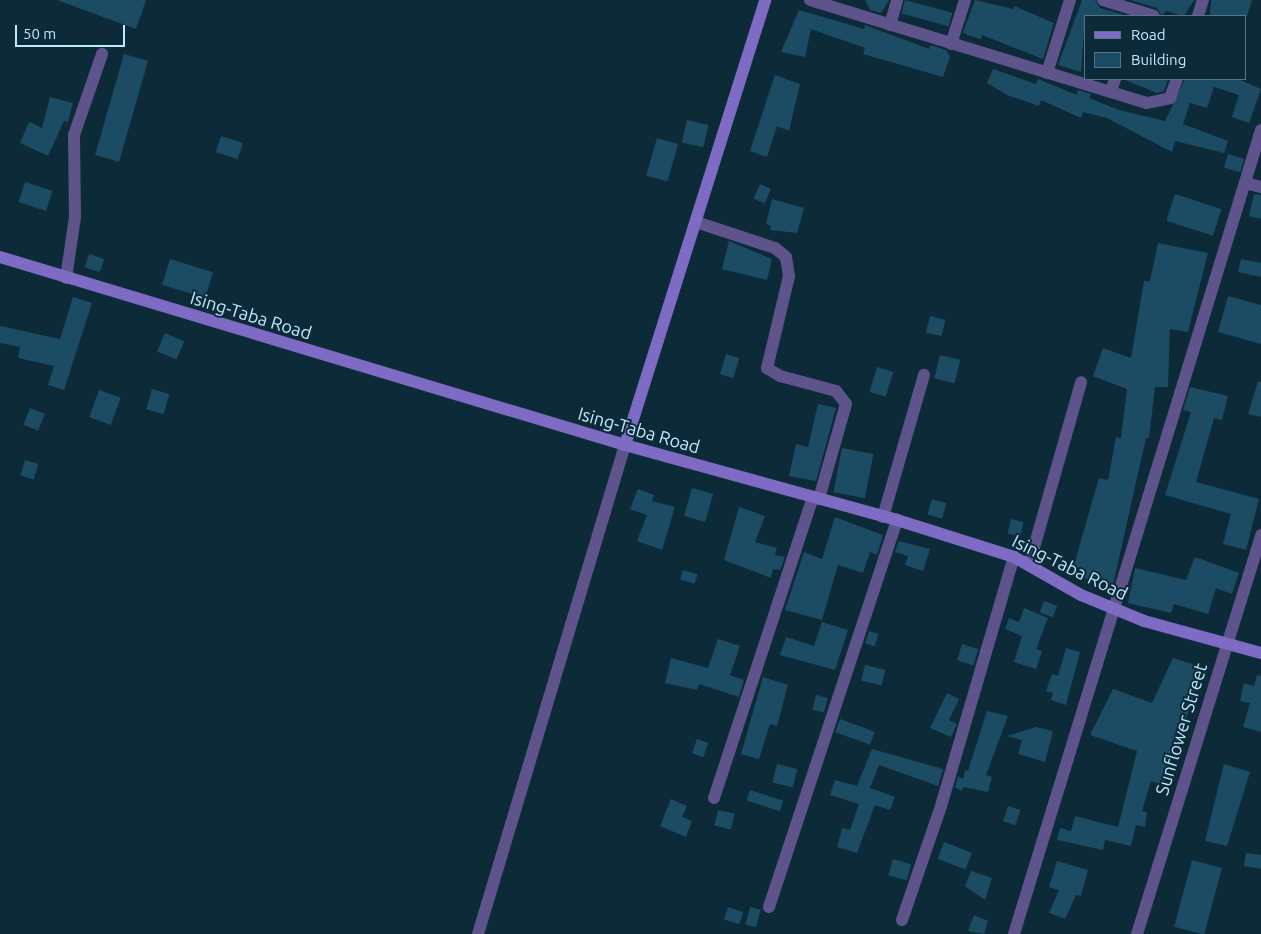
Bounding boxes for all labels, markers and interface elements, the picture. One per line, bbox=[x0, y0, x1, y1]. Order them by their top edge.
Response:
scale bar bbox=[18, 15, 128, 47]
legend bbox=[1084, 15, 1246, 80]
text: 50 m bbox=[23, 25, 56, 42]
text: Road bbox=[1131, 26, 1166, 43]
text: Building bbox=[1131, 51, 1186, 68]
street label: Ising-Taba Road bbox=[188, 286, 314, 344]
street label: Ising-Taba Road bbox=[576, 402, 702, 458]
street label: Ising-Taba Road bbox=[1009, 530, 1131, 604]
street label: Sunflower Street bbox=[1151, 660, 1211, 798]

